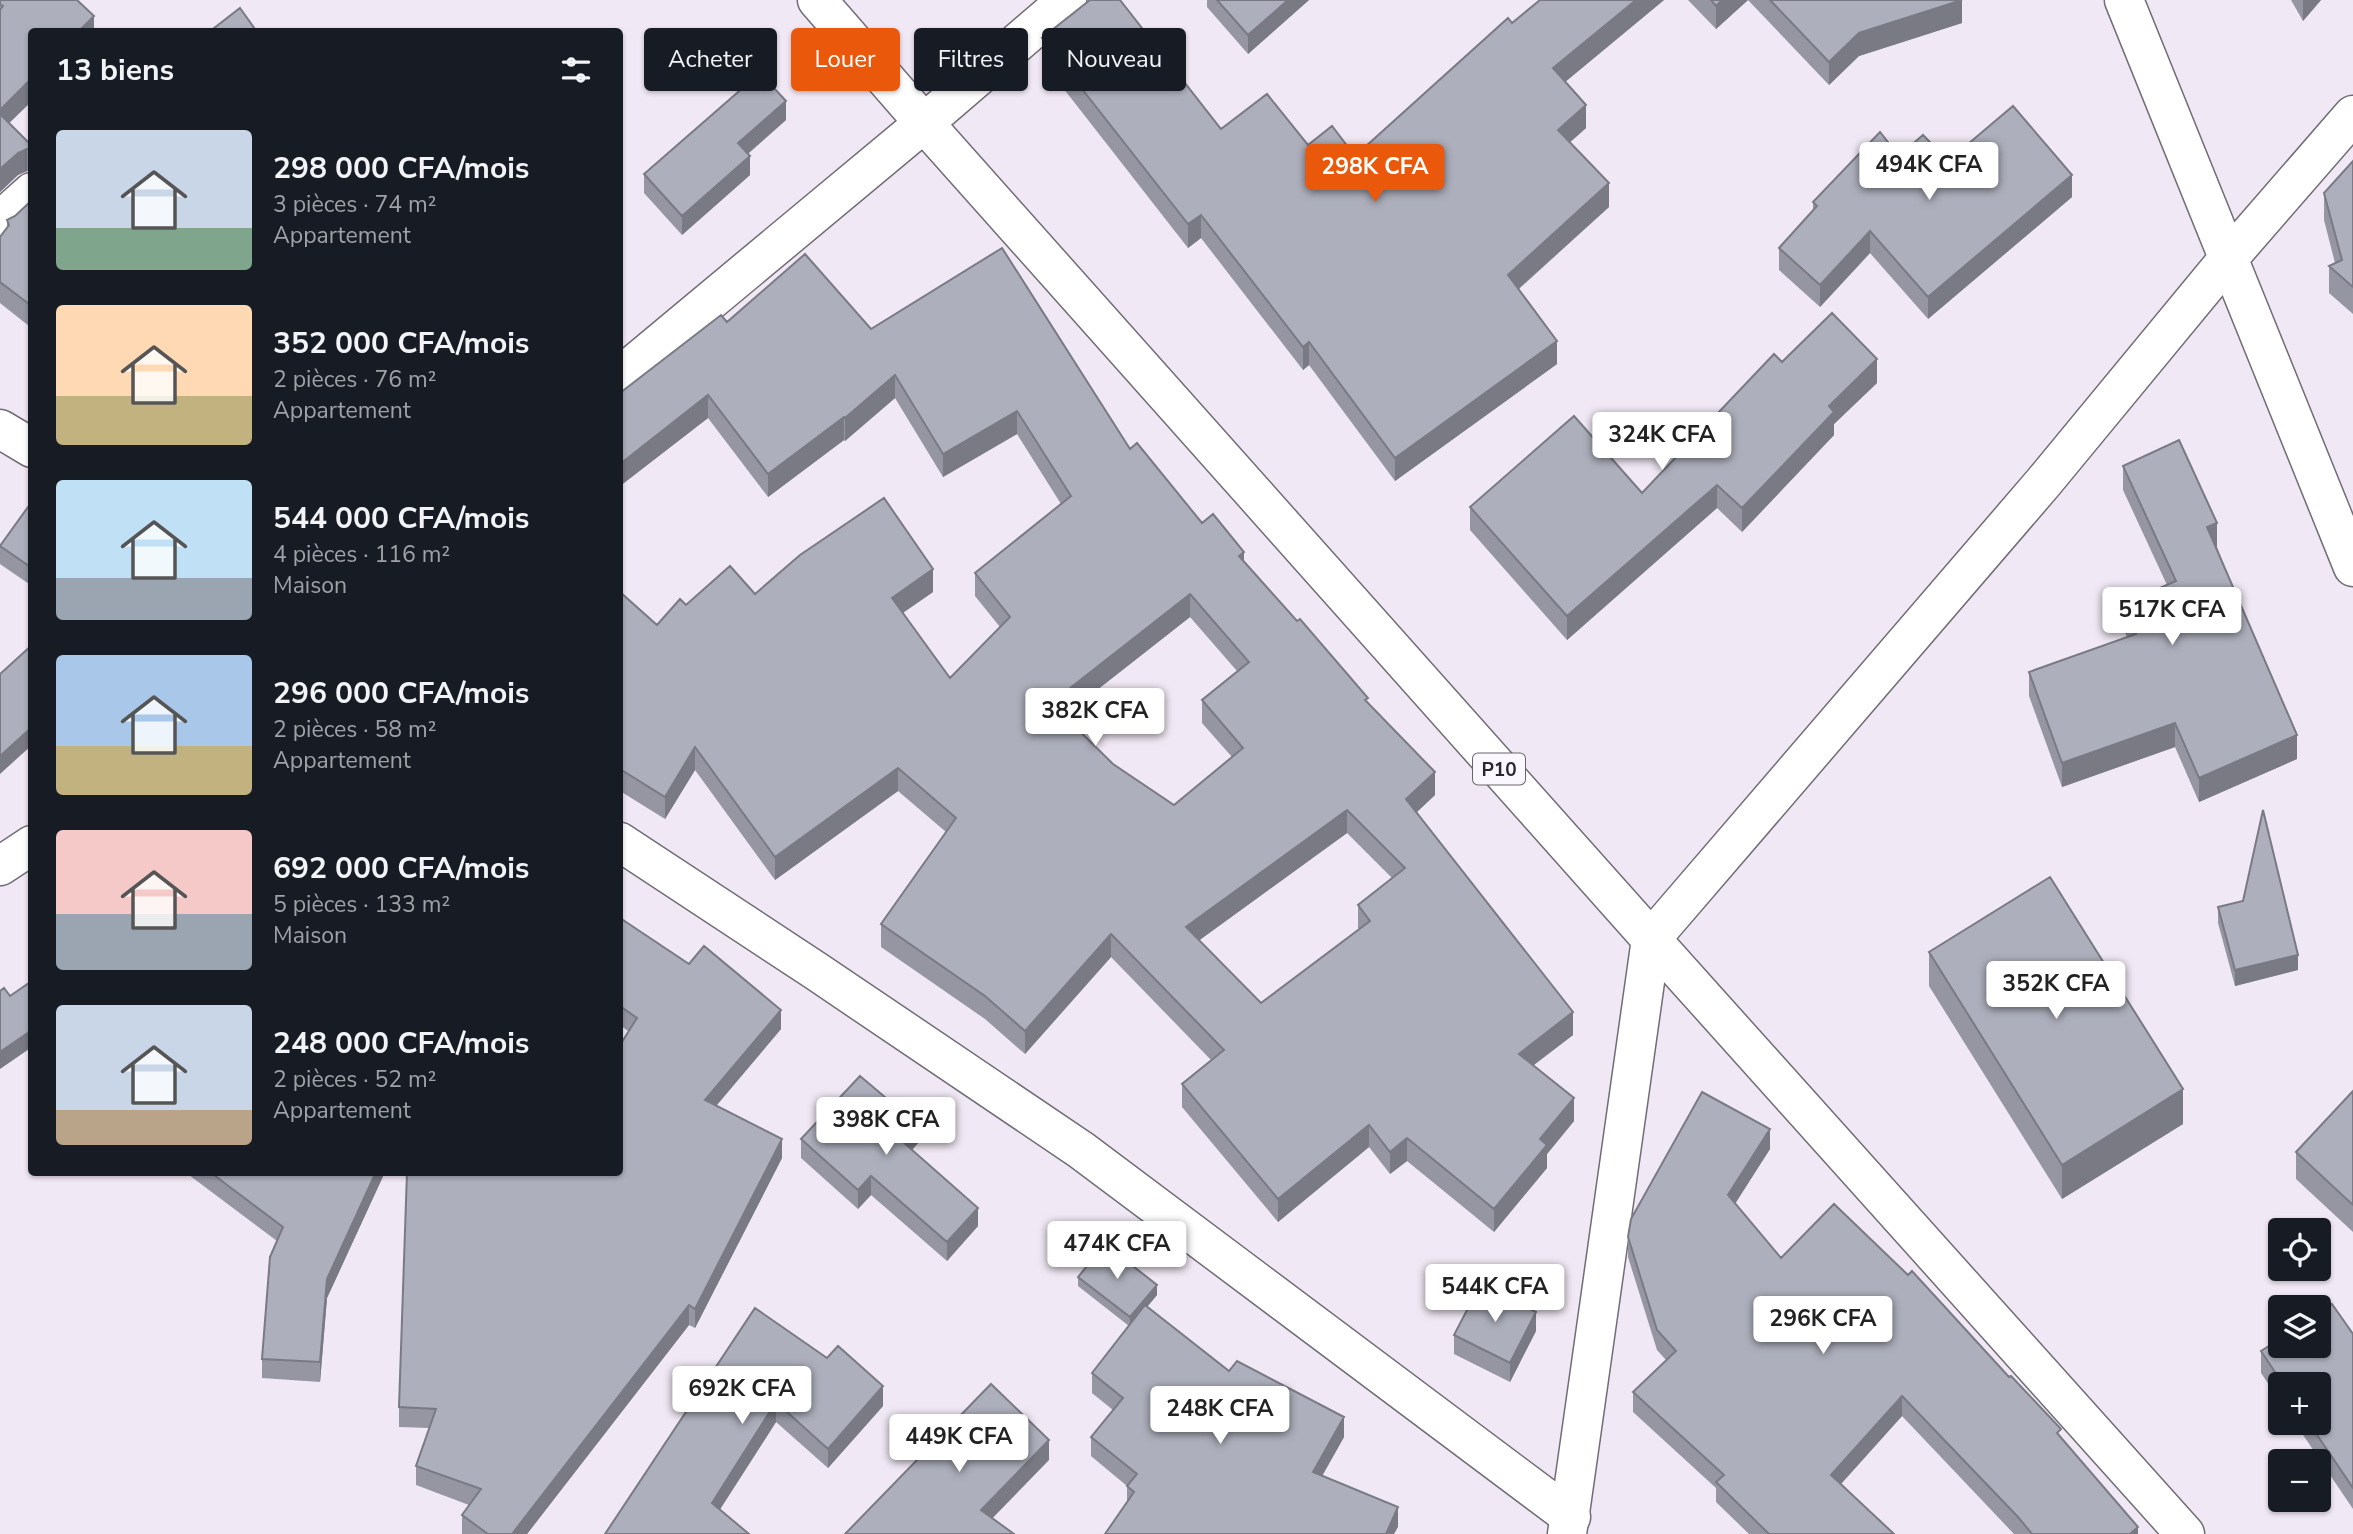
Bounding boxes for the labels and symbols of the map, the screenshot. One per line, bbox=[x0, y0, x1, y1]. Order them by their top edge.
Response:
pin: 494K CFA bbox=[1857, 142, 2001, 202]
pin: 298K CFA bbox=[1303, 144, 1447, 204]
pin: 324K CFA bbox=[1590, 412, 1734, 472]
pin: 517K CFA bbox=[2100, 588, 2244, 647]
pin: 382K CFA bbox=[1023, 688, 1167, 748]
road number: P10 bbox=[1473, 754, 1525, 784]
pin: 352K CFA bbox=[1984, 962, 2128, 1021]
pin: 398K CFA bbox=[814, 1098, 958, 1157]
pin: 474K CFA bbox=[1045, 1222, 1189, 1281]
pin: 544K CFA bbox=[1423, 1264, 1567, 1324]
pin: 296K CFA bbox=[1751, 1296, 1895, 1356]
pin: 692K CFA bbox=[670, 1366, 814, 1426]
pin: 248K CFA bbox=[1148, 1386, 1292, 1446]
pin: 449K CFA bbox=[887, 1414, 1031, 1474]

